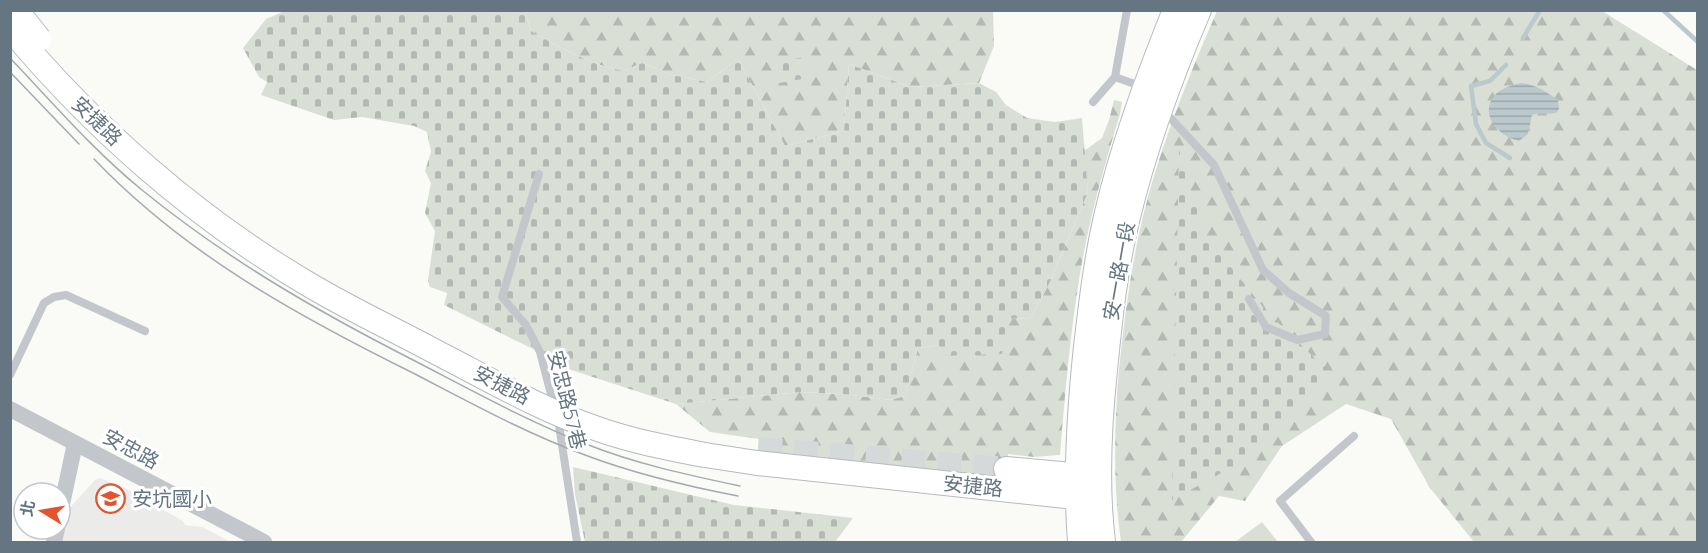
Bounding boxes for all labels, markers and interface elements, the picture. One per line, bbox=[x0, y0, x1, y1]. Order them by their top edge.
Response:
street label: 安捷路 bbox=[67, 91, 128, 150]
street label: 安一路一段 bbox=[1098, 220, 1140, 322]
street label: 安忠路57巷 bbox=[543, 348, 592, 452]
street label: 安捷路 bbox=[470, 360, 535, 409]
street label: 安忠路 bbox=[99, 423, 164, 474]
street label: 安捷路 bbox=[942, 470, 1004, 501]
north arrow bbox=[12, 481, 72, 541]
school or university icon: 安坑國小 bbox=[95, 483, 127, 515]
place label: 安坑國小 bbox=[132, 486, 212, 511]
text: 北 bbox=[16, 498, 39, 518]

